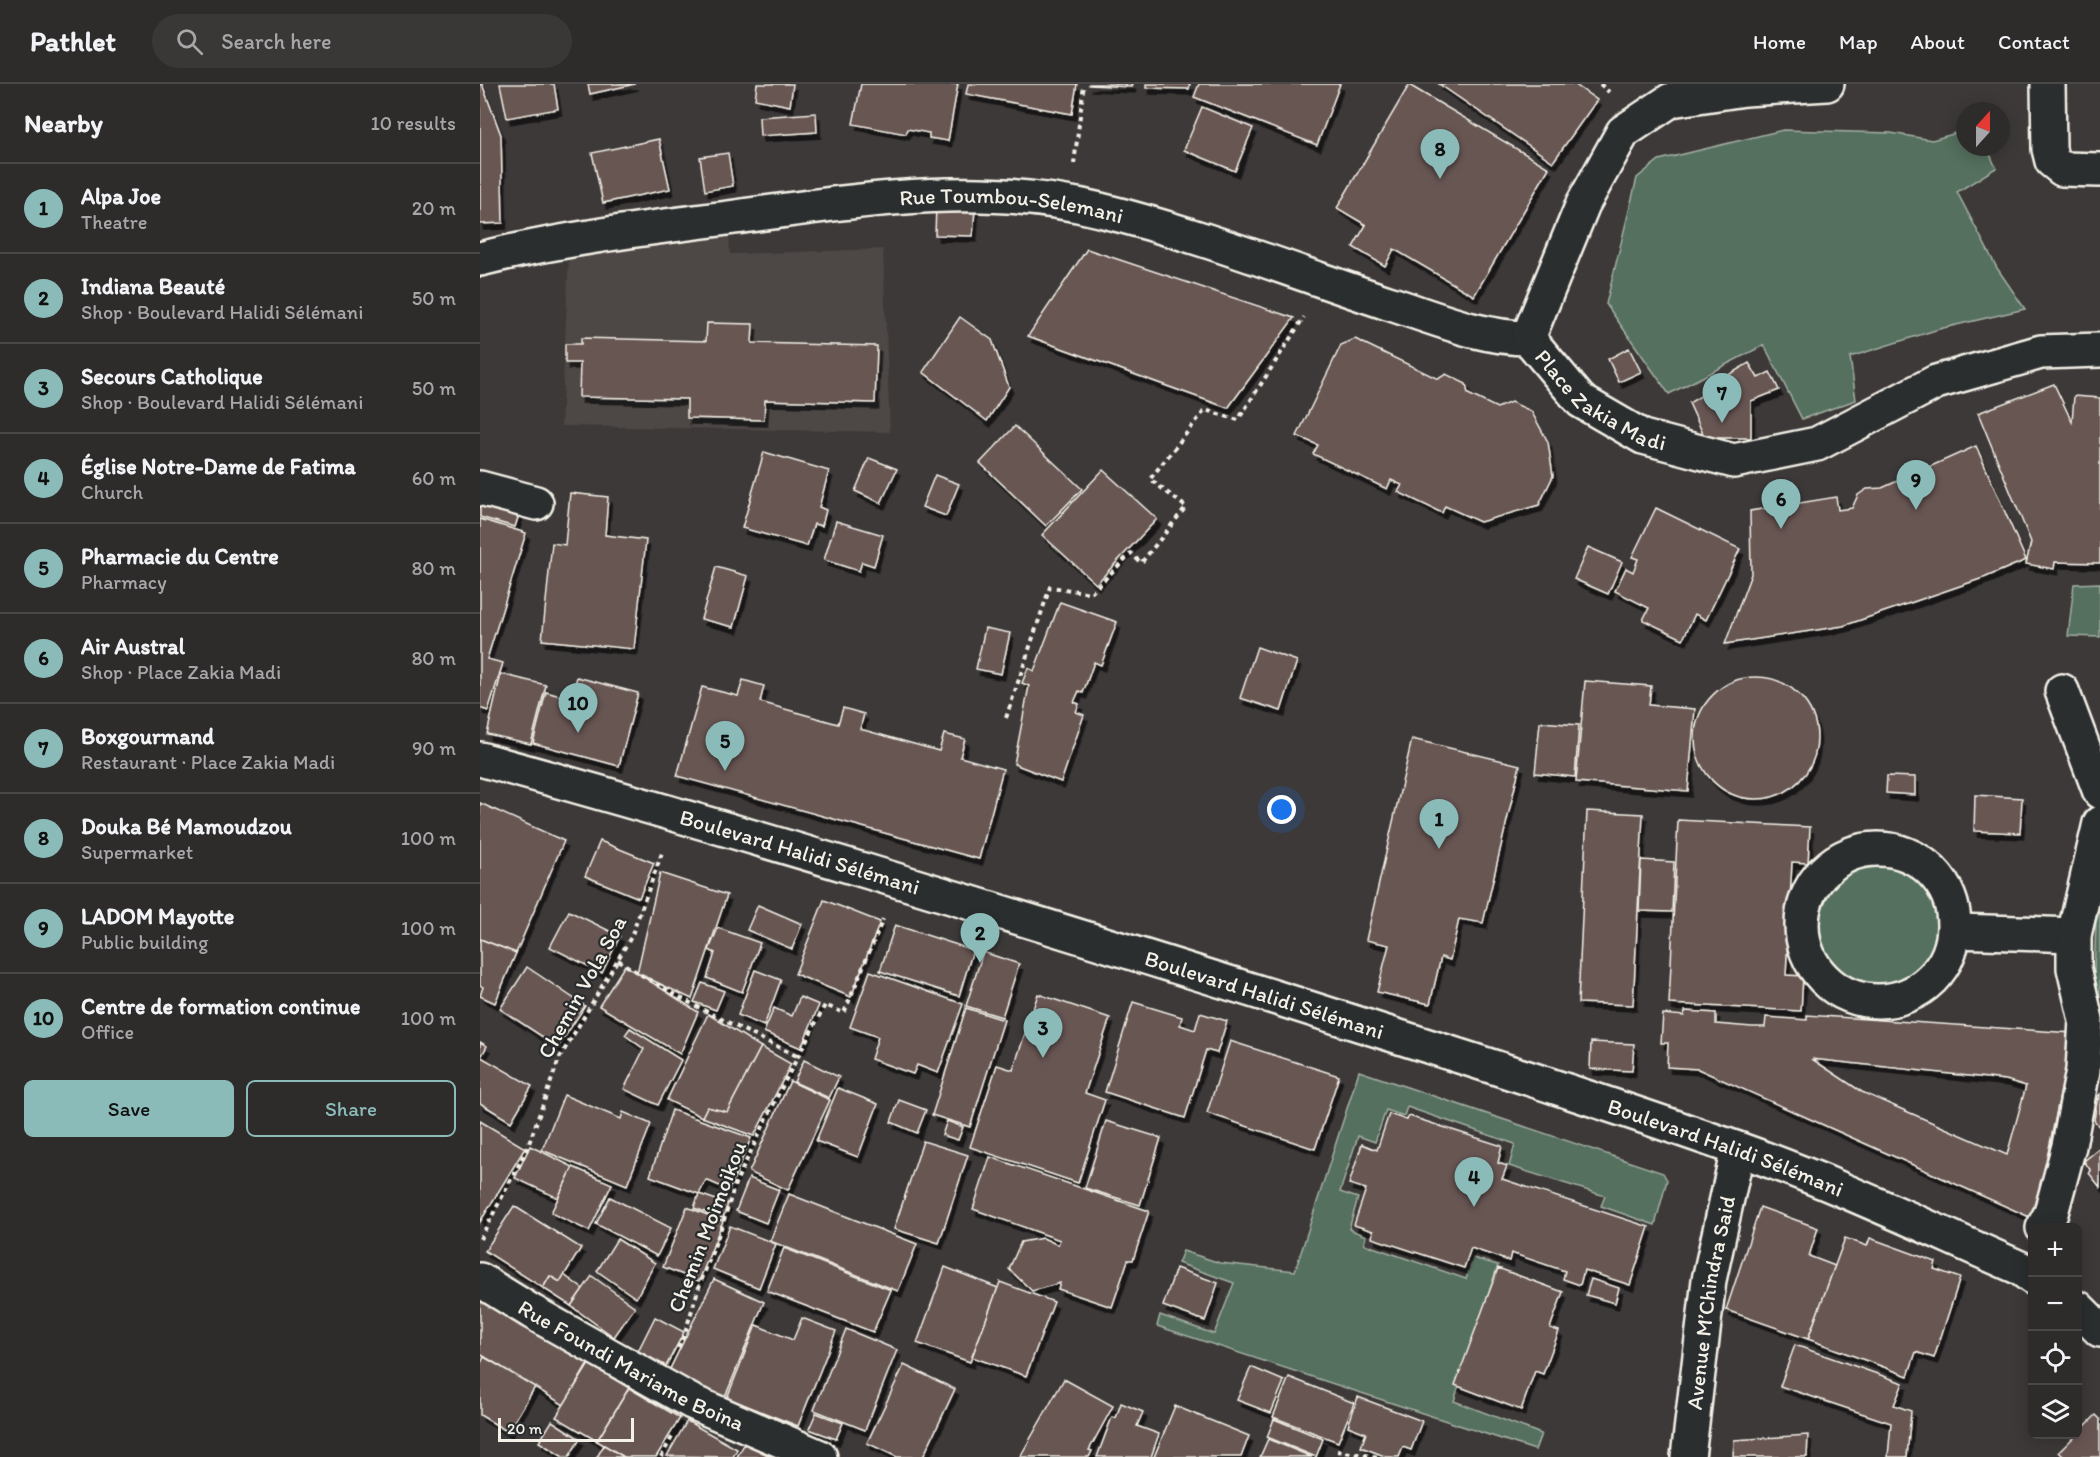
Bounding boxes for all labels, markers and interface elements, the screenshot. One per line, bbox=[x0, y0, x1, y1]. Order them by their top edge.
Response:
search box bbox=[152, 14, 572, 68]
text: Pathlet bbox=[30, 24, 116, 58]
icon: search bbox=[173, 25, 206, 58]
text: Search here bbox=[221, 28, 331, 55]
text: Home bbox=[1753, 29, 1806, 54]
text: Map bbox=[1839, 29, 1878, 54]
text: About bbox=[1911, 29, 1965, 54]
text: Contact bbox=[1998, 29, 2070, 54]
north arrow bbox=[1956, 102, 2010, 156]
text: Nearby bbox=[24, 107, 103, 139]
text: 10 results bbox=[371, 111, 456, 135]
pin: 8 bbox=[1420, 130, 1460, 179]
street label: Rue Toumbou-Selemani bbox=[898, 181, 1127, 229]
text: Alpa Joe bbox=[81, 183, 161, 210]
text: 1 bbox=[39, 196, 48, 220]
text: 20 m bbox=[412, 196, 456, 220]
text: Theatre bbox=[81, 210, 147, 234]
text: Indiana Beauté bbox=[81, 273, 225, 300]
text: 2 bbox=[38, 286, 49, 310]
text: 50 m bbox=[412, 286, 456, 310]
text: Shop · Boulevard Halidi Sélémani bbox=[81, 300, 363, 324]
street label: Place Zakia Madi bbox=[1530, 344, 1669, 456]
text: Secours Catholique bbox=[81, 363, 263, 390]
pin: 7 bbox=[1702, 374, 1742, 423]
text: 3 bbox=[38, 376, 49, 400]
text: 50 m bbox=[412, 376, 456, 400]
text: Shop · Boulevard Halidi Sélémani bbox=[81, 390, 363, 414]
text: Église Notre-Dame de Fatima bbox=[81, 453, 356, 480]
pin: 9 bbox=[1896, 460, 1936, 510]
text: 4 bbox=[37, 466, 50, 490]
text: 60 m bbox=[412, 466, 456, 490]
text: Church bbox=[81, 480, 143, 504]
pin: 6 bbox=[1762, 480, 1800, 529]
text: Pharmacie du Centre bbox=[81, 543, 279, 570]
text: 5 bbox=[38, 556, 49, 580]
text: 80 m bbox=[411, 556, 456, 580]
text: Pharmacy bbox=[81, 570, 167, 594]
text: Air Austral bbox=[81, 633, 185, 660]
text: 6 bbox=[38, 646, 49, 670]
text: 80 m bbox=[411, 646, 456, 670]
text: Shop · Place Zakia Madi bbox=[81, 660, 281, 684]
pin: 10 bbox=[558, 684, 598, 733]
pin: 5 bbox=[706, 722, 744, 771]
text: Boxgourmand bbox=[81, 723, 214, 750]
text: 7 bbox=[39, 736, 48, 760]
text: 90 m bbox=[412, 736, 456, 760]
text: Restaurant · Place Zakia Madi bbox=[81, 750, 335, 774]
your location bbox=[1267, 795, 1296, 824]
pin: 1 bbox=[1420, 800, 1458, 849]
street label: Boulevard Halidi Sélémani bbox=[677, 803, 923, 900]
text: Douka Bé Mamoudzou bbox=[81, 813, 292, 840]
text: 8 bbox=[38, 826, 49, 850]
text: 100 m bbox=[401, 826, 456, 850]
text: Supermarket bbox=[81, 840, 193, 864]
text: LADOM Mayotte bbox=[81, 903, 234, 930]
street label: Chemin Vola Soa bbox=[532, 910, 633, 1063]
pin: 2 bbox=[960, 914, 1000, 963]
text: 9 bbox=[38, 916, 49, 940]
text: 100 m bbox=[401, 916, 456, 940]
text: Public building bbox=[81, 930, 208, 954]
street label: Boulevard Halidi Sélémani bbox=[1142, 944, 1387, 1045]
text: Centre de formation continue bbox=[81, 993, 360, 1020]
text: 10 bbox=[33, 1006, 54, 1030]
text: 100 m bbox=[401, 1006, 456, 1030]
pin: 3 bbox=[1024, 1008, 1062, 1058]
text: Office bbox=[81, 1020, 134, 1044]
button: Save bbox=[24, 1080, 234, 1137]
button: Share bbox=[246, 1080, 456, 1137]
street label: Boulevard Halidi Sélémani bbox=[1604, 1092, 1848, 1202]
street label: Chemin Moimoikou bbox=[662, 1138, 752, 1316]
pin: 4 bbox=[1454, 1158, 1494, 1207]
street label: Avenue M’Chindra Said bbox=[1680, 1193, 1741, 1411]
map controls bbox=[2028, 1223, 2082, 1439]
button: + bbox=[2028, 1223, 2082, 1277]
button: − bbox=[2028, 1277, 2082, 1331]
street label: Rue Foundi Mariame Boina bbox=[513, 1293, 749, 1437]
button: locate bbox=[2028, 1331, 2082, 1385]
button: layers bbox=[2028, 1385, 2082, 1439]
scale bar bbox=[498, 1415, 634, 1442]
text: 20 m bbox=[507, 1419, 542, 1438]

